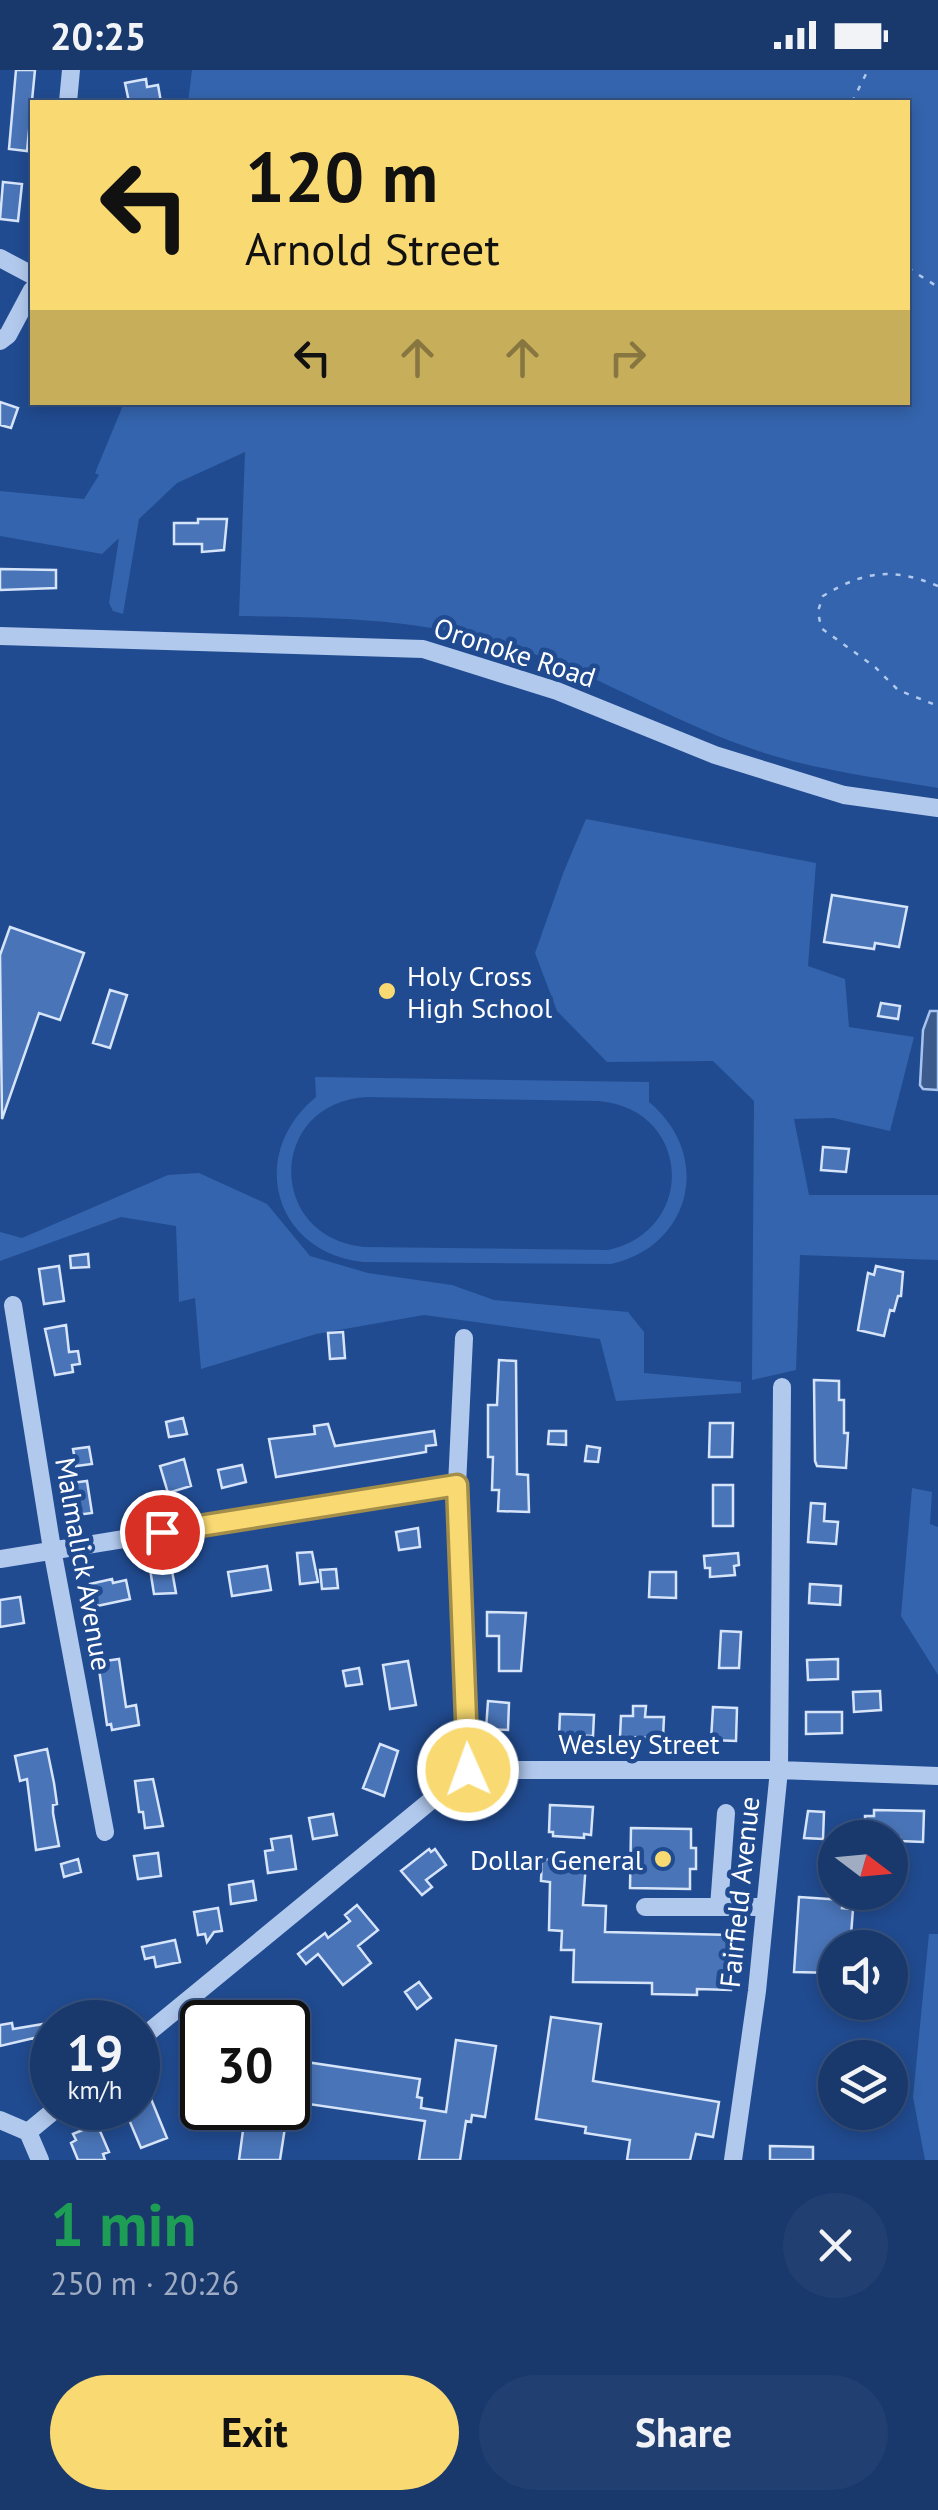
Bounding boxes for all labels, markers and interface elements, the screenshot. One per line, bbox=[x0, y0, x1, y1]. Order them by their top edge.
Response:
text: 20:25 bbox=[50, 11, 146, 60]
text: 120 m bbox=[245, 131, 438, 221]
icon: left bbox=[80, 140, 210, 270]
text: Arnold Street bbox=[245, 219, 500, 277]
icon: left bbox=[285, 330, 340, 385]
icon: ahead bbox=[390, 330, 445, 385]
icon: ahead bbox=[495, 330, 550, 385]
icon: right bbox=[600, 330, 655, 385]
street label: Oronoke Road bbox=[429, 608, 601, 696]
place label: Holy Cross High School bbox=[407, 957, 552, 1026]
marker: Holy Cross High School bbox=[376, 980, 398, 1002]
street label: Malmalick Avenue bbox=[47, 1455, 121, 1673]
pin bbox=[120, 1490, 205, 1575]
icon: arrive bbox=[135, 1505, 190, 1560]
position arrow bbox=[416, 1718, 520, 1822]
street label: Wesley Street bbox=[559, 1725, 720, 1762]
street label: Fairfield Avenue bbox=[711, 1795, 767, 1989]
north arrow bbox=[818, 1820, 908, 1910]
map controls bbox=[818, 1820, 908, 2130]
place label: Dollar General bbox=[470, 1841, 643, 1878]
marker: Dollar General bbox=[652, 1848, 674, 1870]
button: sound bbox=[818, 1930, 908, 2020]
speed limit sign: 30 bbox=[180, 2000, 310, 2130]
text: 19 bbox=[67, 2020, 123, 2085]
button: layers bbox=[818, 2040, 908, 2130]
text: km/h bbox=[68, 2074, 122, 2106]
text: 1 min bbox=[50, 2185, 196, 2263]
button: close bbox=[783, 2193, 888, 2298]
text: 250 m · 20:26 bbox=[50, 2262, 239, 2304]
button: Exit bbox=[50, 2375, 459, 2490]
button: Share bbox=[479, 2375, 888, 2490]

